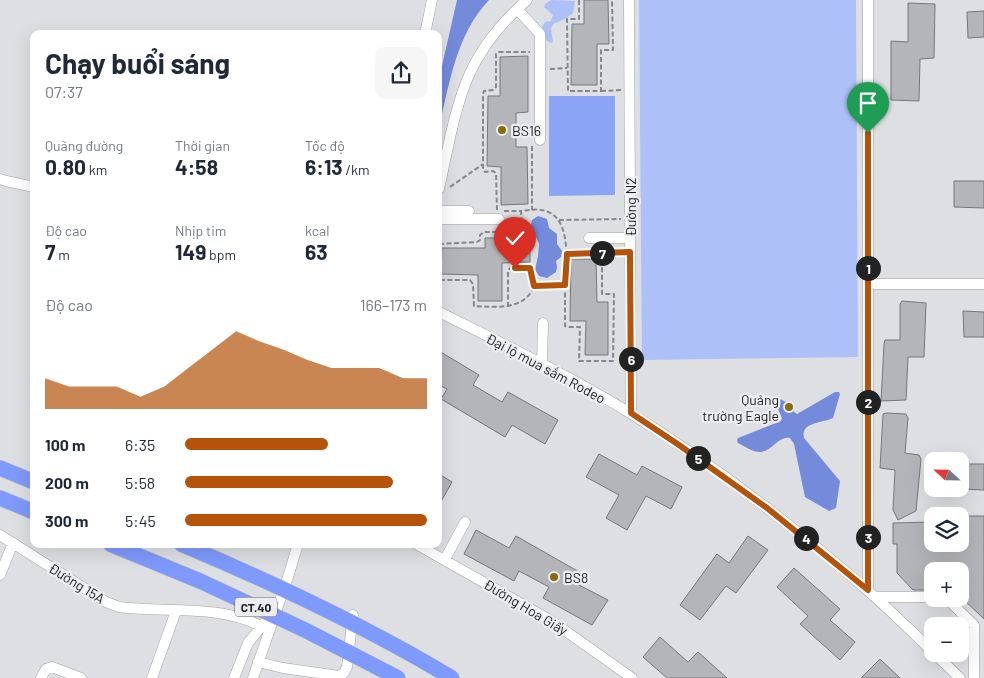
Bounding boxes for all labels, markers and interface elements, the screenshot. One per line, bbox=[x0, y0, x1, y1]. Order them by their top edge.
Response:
text: Chạy buổi sáng bbox=[45, 46, 230, 80]
button: share bbox=[375, 47, 427, 99]
text: 07:37 bbox=[45, 82, 83, 101]
pin bbox=[847, 82, 889, 133]
icon: arrive bbox=[854, 89, 882, 117]
place label: BS16 bbox=[512, 122, 541, 139]
marker: BS16 bbox=[496, 124, 508, 136]
text: Quãng đường bbox=[45, 137, 123, 154]
text: Thời gian bbox=[175, 137, 230, 154]
text: Tốc độ bbox=[305, 137, 345, 154]
text: 0.80 bbox=[45, 154, 86, 179]
text: 4:58 bbox=[175, 154, 218, 179]
text: 6:13 bbox=[305, 154, 343, 179]
text: km bbox=[86, 161, 107, 178]
text: /km bbox=[343, 161, 370, 178]
street label: Đường N2 bbox=[622, 177, 639, 237]
pin bbox=[494, 217, 536, 268]
text: Độ cao bbox=[45, 222, 87, 239]
text: Nhịp tim bbox=[175, 222, 226, 239]
text: kcal bbox=[305, 222, 329, 239]
icon: check bbox=[501, 224, 529, 252]
text: 7 bbox=[45, 239, 55, 264]
text: 149 bbox=[175, 239, 206, 264]
text: 63 bbox=[305, 239, 328, 264]
pin: 7 bbox=[590, 240, 614, 266]
text: 7 bbox=[599, 245, 606, 262]
text: m bbox=[55, 246, 70, 263]
text: bpm bbox=[206, 246, 236, 263]
pin: 1 bbox=[856, 256, 880, 280]
text: 1 bbox=[866, 260, 871, 277]
text: Độ cao bbox=[45, 295, 93, 314]
text: 166–173 m bbox=[360, 295, 427, 314]
street label: Đại lộ mua sắm Rodeo bbox=[483, 329, 609, 407]
pin: 6 bbox=[618, 346, 644, 372]
text: 6 bbox=[628, 351, 635, 368]
pin: 2 bbox=[856, 390, 880, 414]
place label: Quảng trường Eagle bbox=[702, 391, 779, 424]
text: 2 bbox=[865, 394, 872, 411]
marker: Quảng trường Eagle bbox=[783, 401, 795, 413]
text: 100 m bbox=[45, 435, 85, 454]
text: 6:35 bbox=[125, 435, 155, 454]
pin: 5 bbox=[686, 446, 710, 470]
text: 5 bbox=[695, 450, 702, 467]
north arrow bbox=[924, 452, 969, 498]
map controls bbox=[924, 452, 969, 662]
text: 200 m bbox=[45, 473, 89, 492]
text: 5:58 bbox=[125, 473, 155, 492]
button: layers bbox=[924, 507, 969, 552]
text: 300 m bbox=[45, 511, 88, 530]
text: 5:45 bbox=[125, 511, 156, 530]
pin: 3 bbox=[856, 524, 880, 550]
pin: 4 bbox=[794, 526, 818, 550]
text: 3 bbox=[865, 529, 872, 546]
text: 4 bbox=[802, 530, 811, 547]
street label: Đường 15A bbox=[46, 559, 109, 607]
button: + bbox=[924, 562, 969, 607]
place label: BS8 bbox=[564, 569, 588, 586]
marker: BS8 bbox=[548, 571, 560, 583]
street label: Đường Hoa Giấy bbox=[481, 575, 571, 639]
road number: CT.40 bbox=[235, 598, 277, 616]
button: − bbox=[924, 617, 969, 662]

